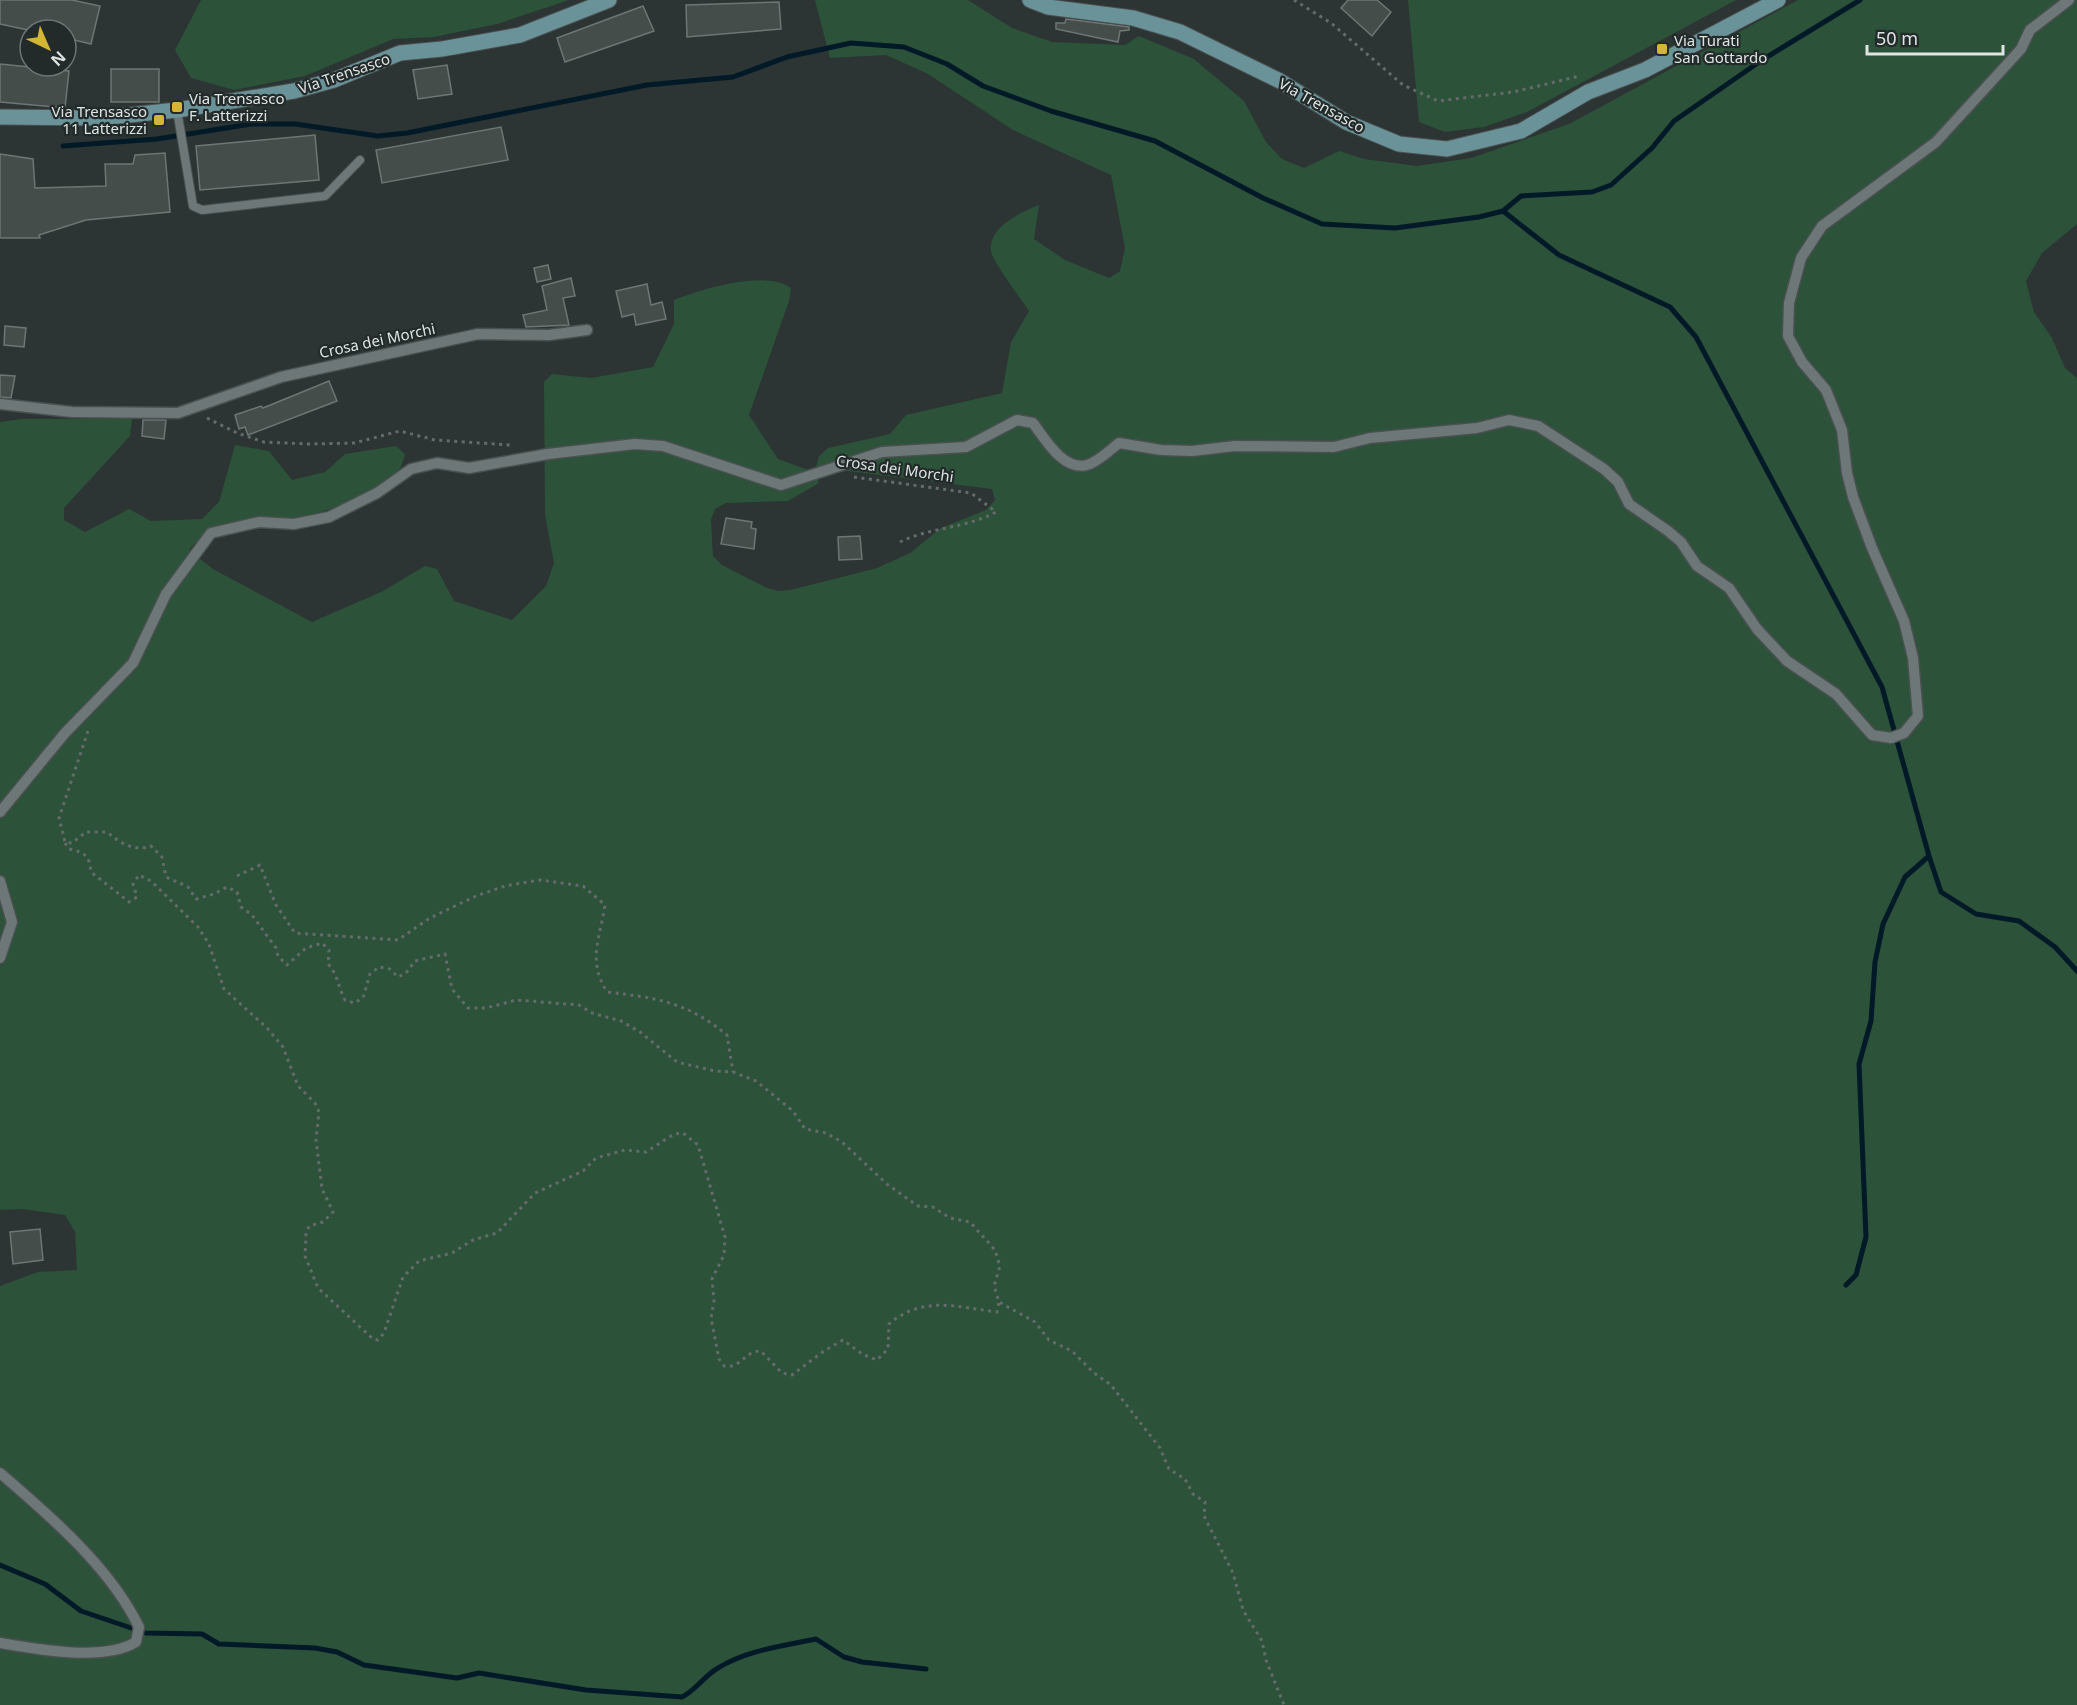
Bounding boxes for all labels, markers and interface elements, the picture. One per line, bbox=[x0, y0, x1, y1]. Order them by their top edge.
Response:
north arrow bbox=[18, 18, 78, 78]
scale bar bbox=[1867, 18, 2004, 56]
text: 50 m bbox=[1876, 26, 1918, 50]
place label: Via Turati San Gottardo bbox=[1674, 30, 1767, 67]
marker: Via Turati San Gottardo bbox=[1655, 42, 1669, 56]
text: N bbox=[46, 46, 71, 71]
street label: Via Trensasco bbox=[296, 48, 392, 98]
street label: Via Trensasco bbox=[1275, 73, 1369, 137]
place label: Via Trensasco F. Latterizzi bbox=[189, 88, 284, 125]
marker: Via Trensasco F. Latterizzi bbox=[170, 100, 184, 114]
place label: Via Trensasco 11 Latterizzi bbox=[52, 101, 147, 138]
marker: Via Trensasco 11 Latterizzi bbox=[152, 113, 166, 127]
street label: Crosa dei Morchi bbox=[317, 318, 437, 362]
street label: Crosa dei Morchi bbox=[835, 450, 955, 486]

